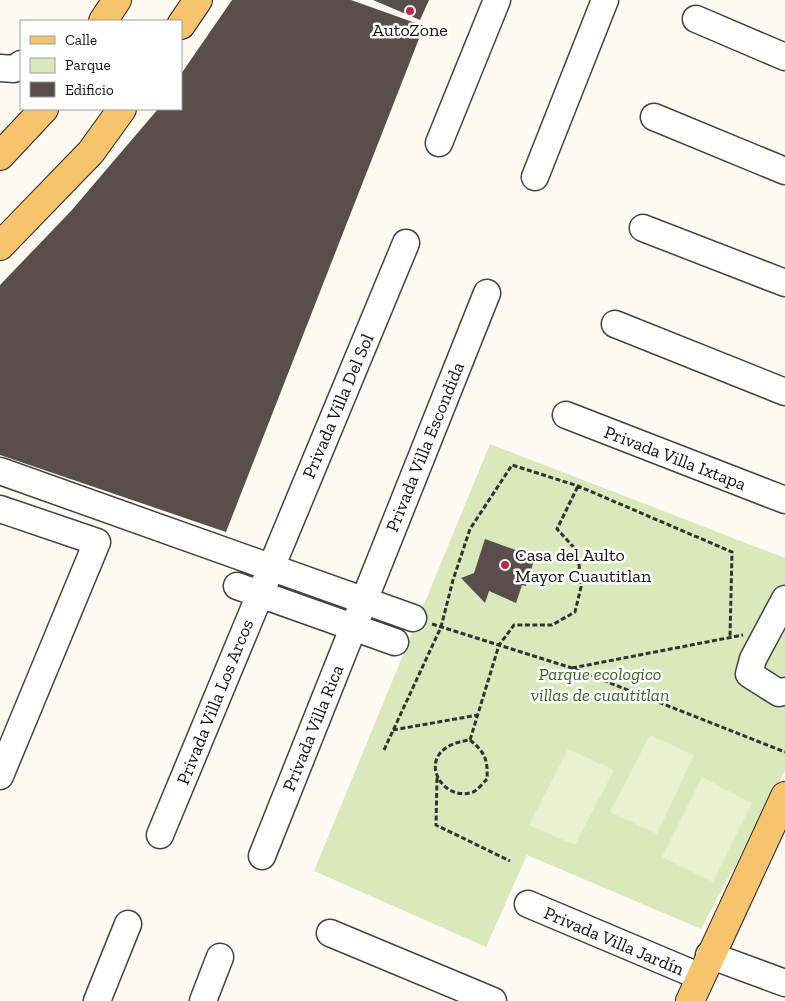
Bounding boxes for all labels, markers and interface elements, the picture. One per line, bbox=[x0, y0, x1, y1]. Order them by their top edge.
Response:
marker: AutoZone bbox=[404, 5, 416, 17]
place label: AutoZone bbox=[372, 19, 448, 41]
legend bbox=[20, 20, 182, 110]
text: Calle bbox=[65, 31, 97, 49]
text: Parque bbox=[65, 56, 111, 74]
text: Edificio bbox=[65, 81, 114, 99]
street label: Privada Villa Del Sol bbox=[298, 330, 378, 482]
street label: Privada Villa Escondida bbox=[381, 359, 469, 535]
street label: Privada Villa Ixtapa bbox=[601, 421, 749, 495]
place label: Casa del Aulto Mayor Cuautitlan bbox=[515, 544, 652, 587]
marker: Casa del Aulto Mayor Cuautitlan bbox=[499, 559, 511, 571]
street label: Privada Villa Los Arcos bbox=[172, 616, 258, 788]
street label: Privada Villa Rica bbox=[278, 661, 348, 794]
park label: Parque ecologico villas de cuautitlan bbox=[531, 663, 669, 706]
street label: Privada Villa Jardín bbox=[541, 902, 688, 981]

